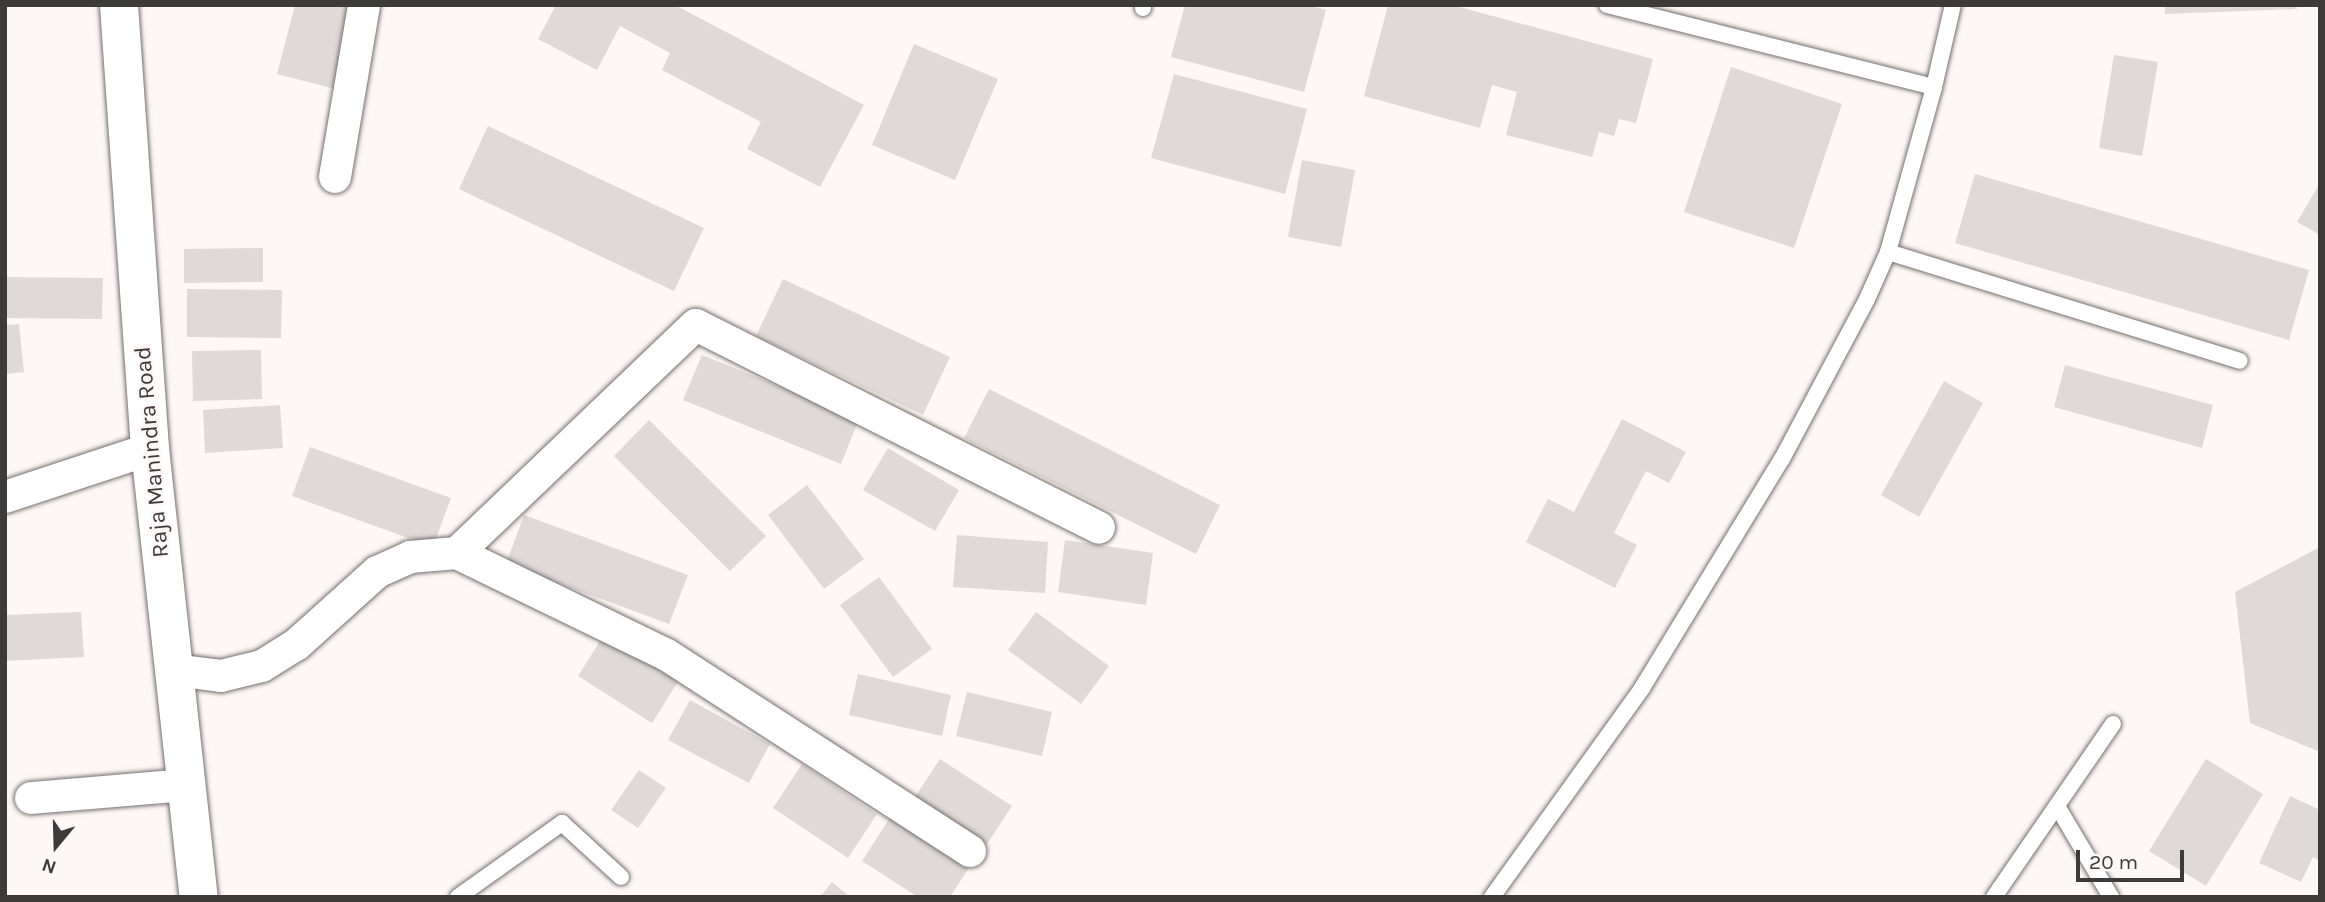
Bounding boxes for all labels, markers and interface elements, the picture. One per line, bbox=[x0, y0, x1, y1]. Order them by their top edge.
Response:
street label: Raja Manindra Road bbox=[129, 345, 175, 559]
north arrow bbox=[21, 811, 91, 881]
scale bar bbox=[2080, 836, 2188, 880]
text: 20 m bbox=[2089, 850, 2138, 874]
text: N bbox=[39, 853, 59, 878]

